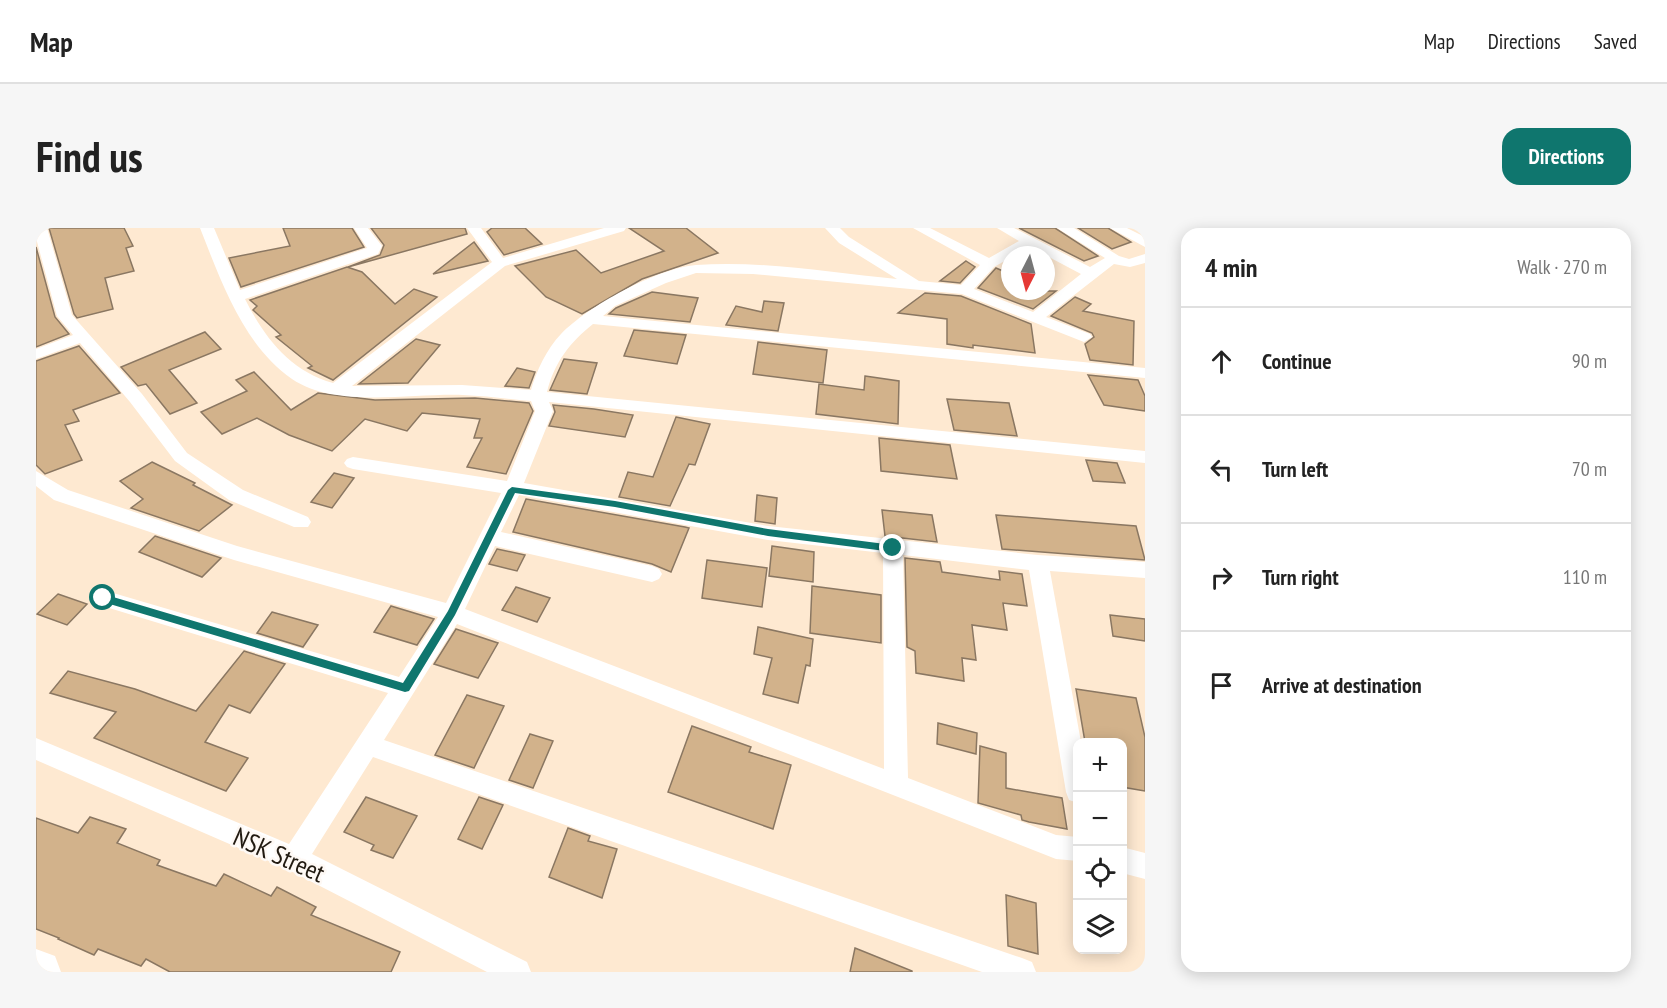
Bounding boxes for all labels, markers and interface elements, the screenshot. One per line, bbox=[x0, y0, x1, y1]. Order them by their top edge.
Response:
text: Map bbox=[30, 23, 73, 60]
text: Map bbox=[1424, 28, 1455, 55]
text: Directions bbox=[1488, 28, 1561, 55]
text: Saved bbox=[1594, 28, 1637, 55]
button: Directions bbox=[1502, 128, 1631, 185]
text: Find us bbox=[36, 129, 143, 184]
north arrow bbox=[1001, 246, 1055, 300]
text: 4 min bbox=[1205, 251, 1258, 284]
text: Walk · 270 m bbox=[1517, 254, 1607, 280]
icon: ahead bbox=[1205, 345, 1238, 378]
text: Continue bbox=[1262, 347, 1332, 375]
text: 90 m bbox=[1572, 348, 1607, 374]
icon: left bbox=[1205, 453, 1238, 486]
text: Turn left bbox=[1262, 455, 1328, 483]
text: 70 m bbox=[1572, 456, 1607, 482]
route end bbox=[879, 534, 905, 560]
icon: right bbox=[1205, 561, 1238, 594]
text: Turn right bbox=[1262, 563, 1339, 591]
text: 110 m bbox=[1563, 564, 1607, 590]
route start bbox=[89, 584, 115, 610]
icon: arrive bbox=[1205, 669, 1238, 702]
text: Arrive at destination bbox=[1262, 671, 1422, 699]
map controls bbox=[1073, 738, 1127, 954]
button: + bbox=[1073, 738, 1127, 792]
button: − bbox=[1073, 792, 1127, 846]
street label: NSK Street bbox=[228, 820, 330, 889]
button: locate bbox=[1073, 846, 1127, 900]
button: layers bbox=[1073, 900, 1127, 954]

